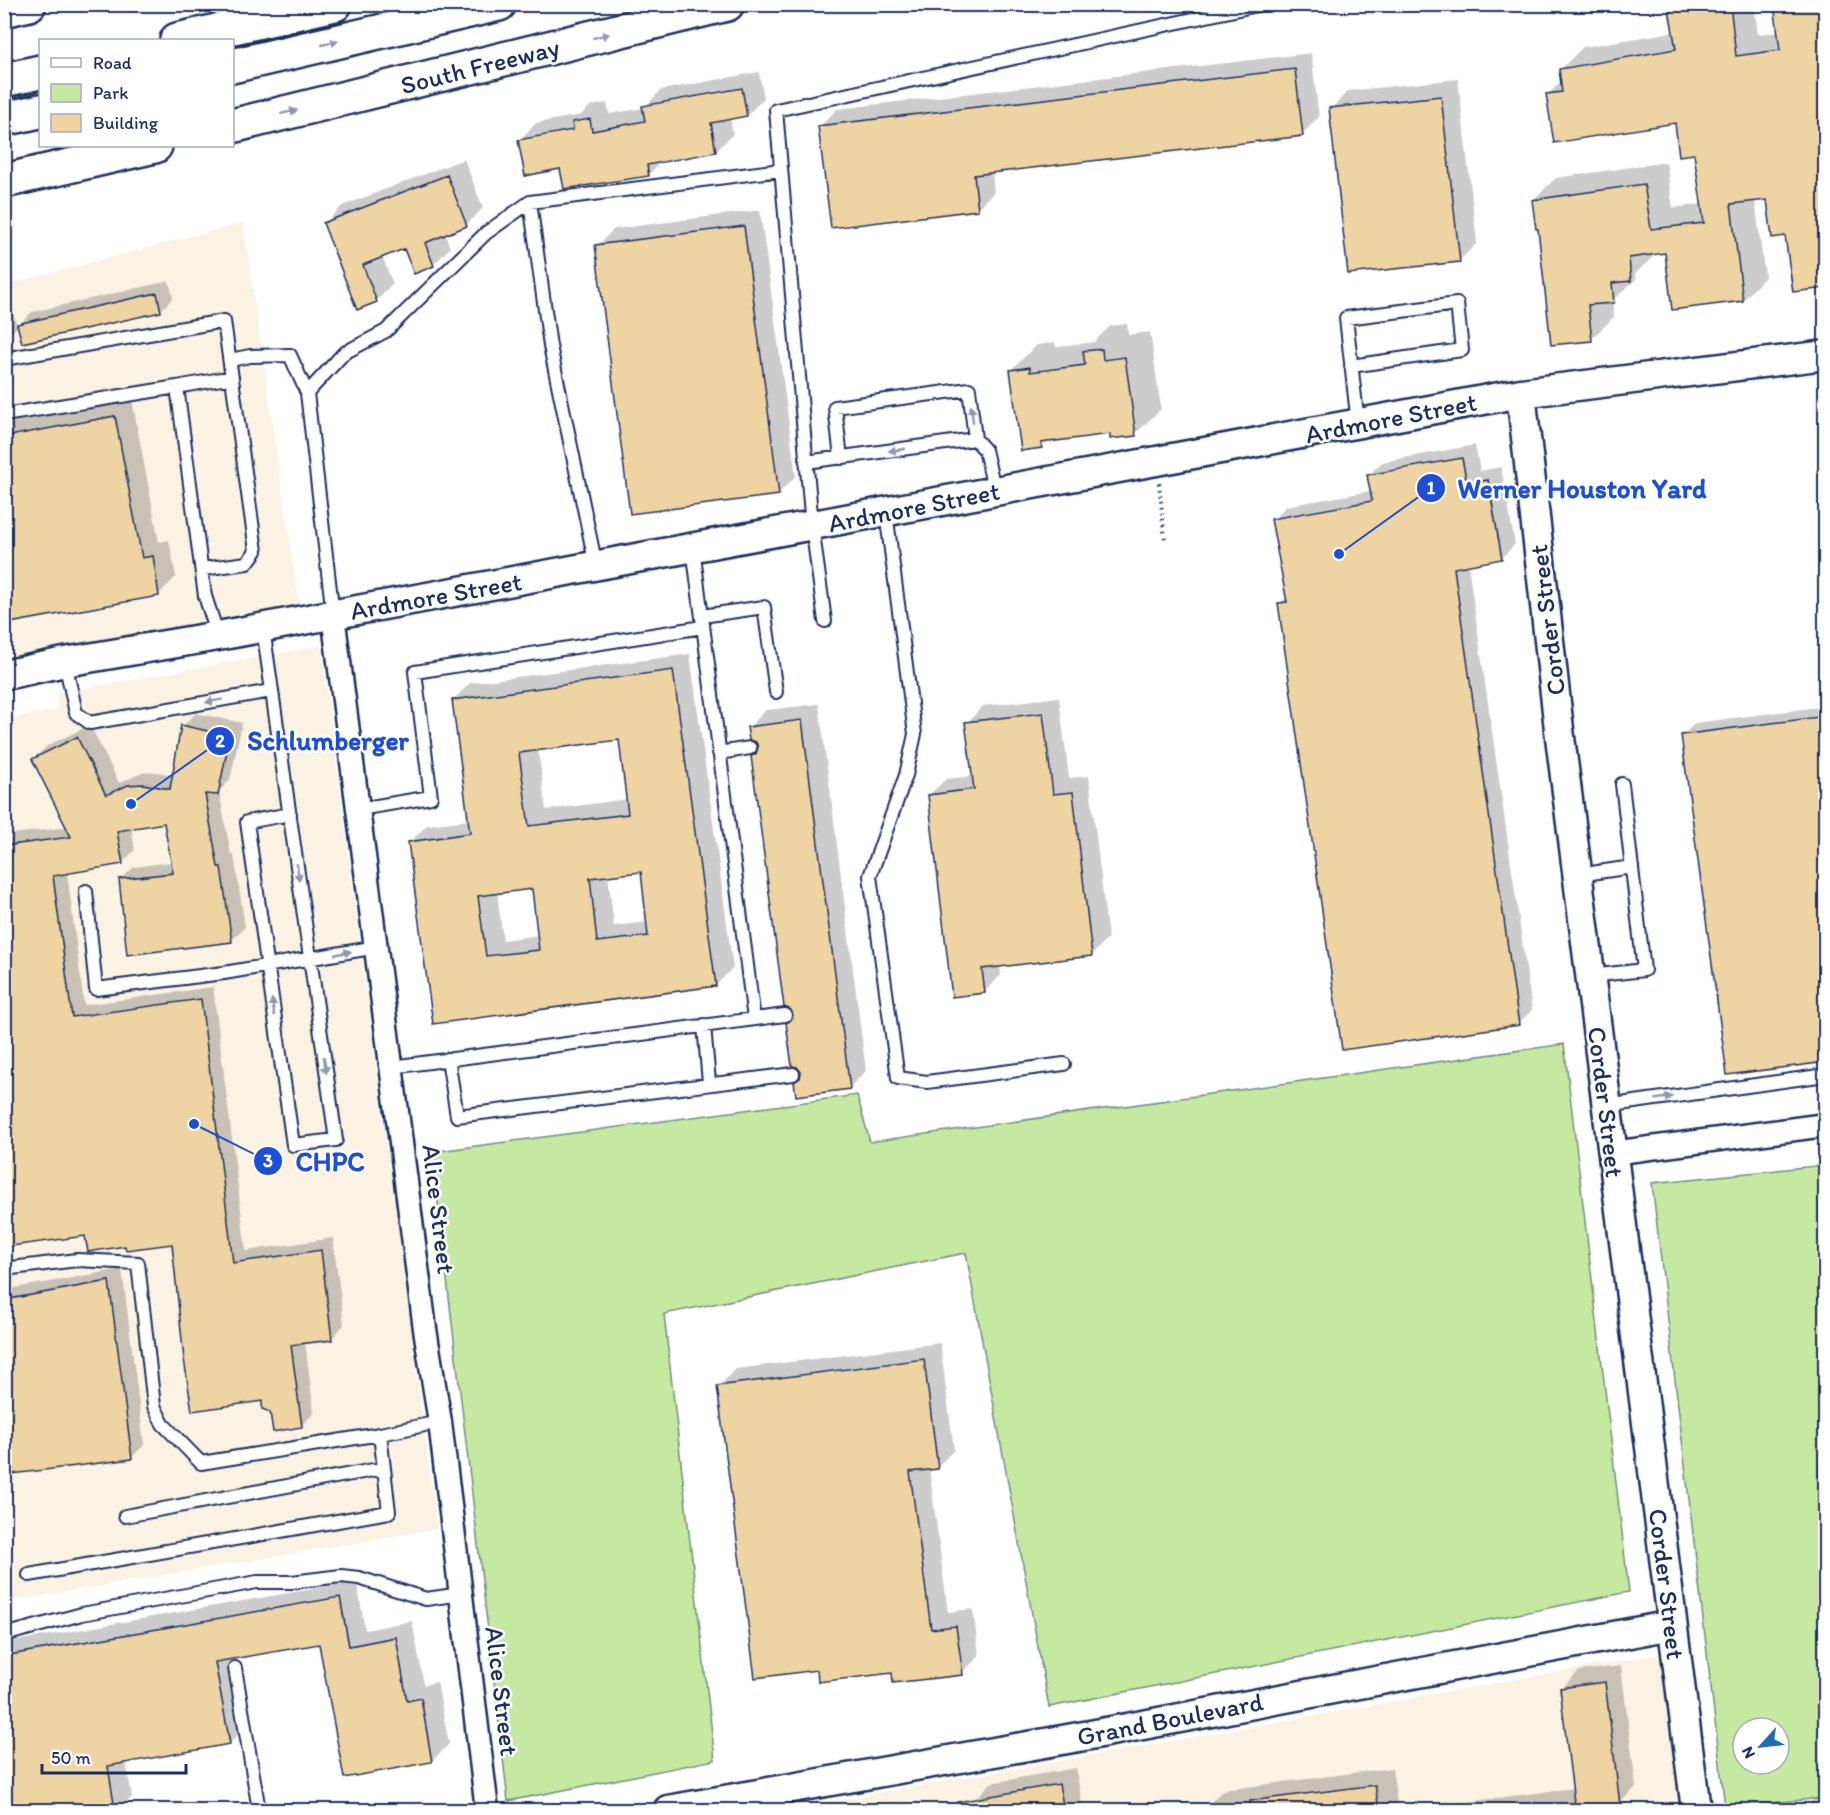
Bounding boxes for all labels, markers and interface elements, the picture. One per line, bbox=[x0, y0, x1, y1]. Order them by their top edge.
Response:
one-way arrow bbox=[592, 30, 610, 40]
street label: South Freeway bbox=[397, 31, 563, 101]
one-way arrow bbox=[321, 38, 340, 48]
legend bbox=[39, 39, 234, 147]
text: Road bbox=[93, 52, 132, 74]
text: Park bbox=[93, 82, 128, 104]
one-way arrow bbox=[280, 107, 298, 117]
text: Building bbox=[93, 112, 159, 134]
street label: Ardmore Street bbox=[1303, 386, 1480, 450]
one-way arrow bbox=[967, 404, 976, 423]
one-way arrow bbox=[887, 445, 906, 454]
callout: Werner Houston Yard bbox=[1416, 466, 1717, 511]
text: Werner Houston Yard bbox=[1458, 472, 1707, 505]
street label: Ardmore Street bbox=[826, 475, 1003, 539]
text: 1 bbox=[1427, 477, 1436, 499]
street label: Corder Street bbox=[1522, 543, 1572, 697]
street label: Ardmore Street bbox=[348, 565, 525, 627]
one-way arrow bbox=[204, 697, 223, 706]
callout: Schlumberger bbox=[205, 718, 421, 763]
text: Schlumberger bbox=[247, 724, 410, 757]
text: 2 bbox=[215, 730, 225, 752]
one-way arrow bbox=[293, 863, 302, 882]
one-way arrow bbox=[333, 948, 352, 957]
one-way arrow bbox=[268, 998, 278, 1017]
street label: Corder Street bbox=[1581, 1025, 1631, 1179]
one-way arrow bbox=[321, 1056, 330, 1075]
one-way arrow bbox=[1655, 1093, 1674, 1102]
callout: CHPC bbox=[253, 1139, 377, 1184]
street label: Alice Street bbox=[415, 1143, 463, 1276]
text: CHPC bbox=[295, 1145, 365, 1178]
text: 3 bbox=[263, 1150, 273, 1172]
street label: Corder Street bbox=[1642, 1507, 1692, 1661]
street label: Alice Street bbox=[478, 1625, 526, 1758]
street label: Grand Boulevard bbox=[1074, 1685, 1266, 1753]
north arrow bbox=[1731, 1716, 1791, 1776]
scale bar bbox=[42, 1737, 186, 1775]
text: N bbox=[1737, 1743, 1759, 1762]
text: 50 m bbox=[51, 1747, 91, 1769]

